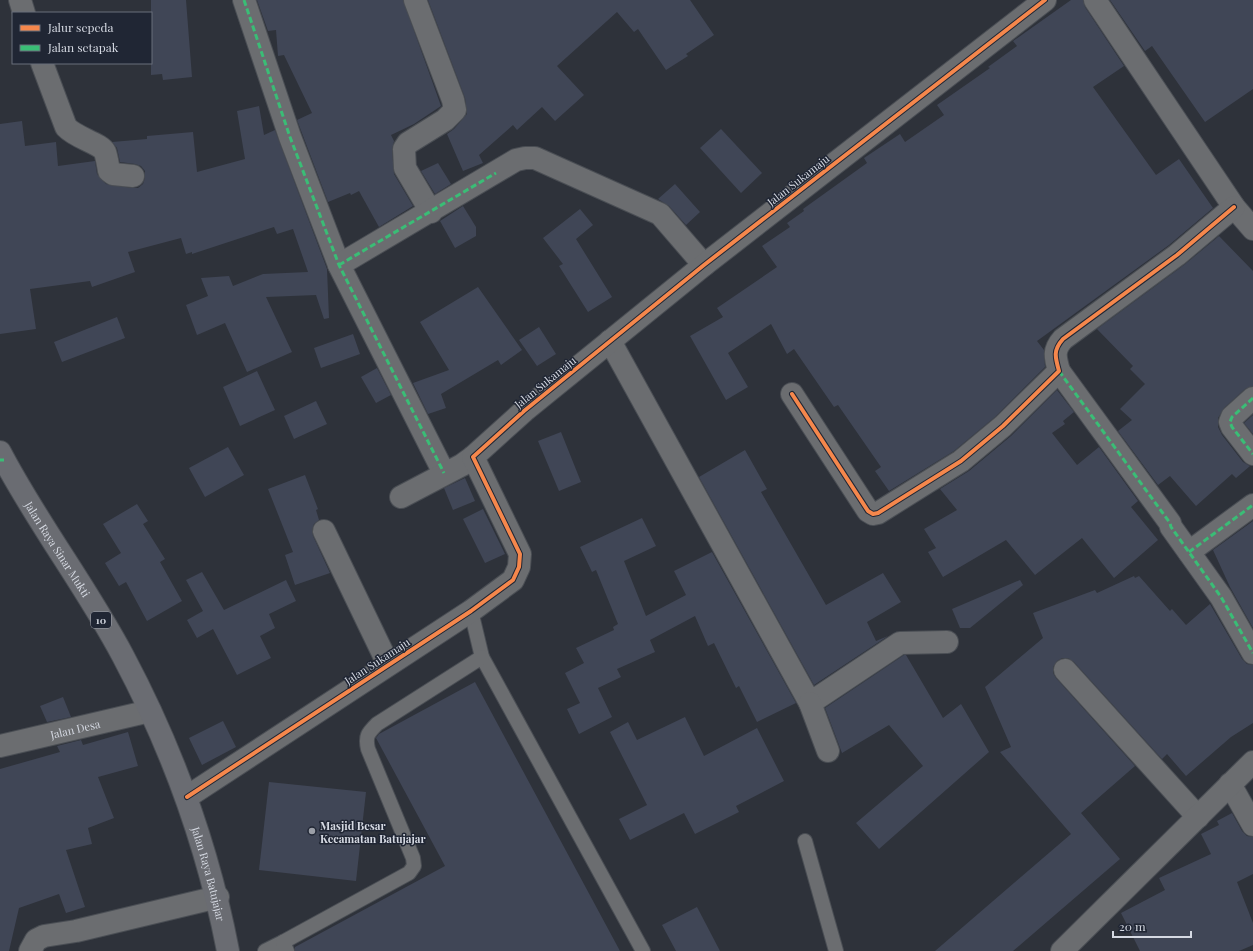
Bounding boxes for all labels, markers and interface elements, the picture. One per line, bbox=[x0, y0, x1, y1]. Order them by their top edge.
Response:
legend bbox=[12, 12, 152, 64]
text: Jalur sepeda bbox=[47, 19, 114, 35]
text: Jalan setapak bbox=[47, 39, 119, 55]
street label: Jalan Sukamaju bbox=[763, 151, 833, 210]
street label: Jalan Sukamaju bbox=[510, 352, 579, 412]
street label: Jalan Raya Sinar Mukti bbox=[22, 497, 94, 600]
road number: 10 bbox=[91, 612, 111, 628]
street label: Jalan Sukamaju bbox=[341, 634, 413, 688]
street label: Jalan Desa bbox=[48, 715, 102, 742]
place label: Masjid Besar Kecamatan Batujajar bbox=[320, 818, 426, 846]
street label: Jalan Raya Batujajar bbox=[189, 824, 229, 922]
marker: Masjid Besar Kecamatan Batujajar bbox=[307, 826, 317, 836]
scale bar bbox=[1113, 913, 1191, 939]
text: 20 m bbox=[1119, 918, 1146, 934]

